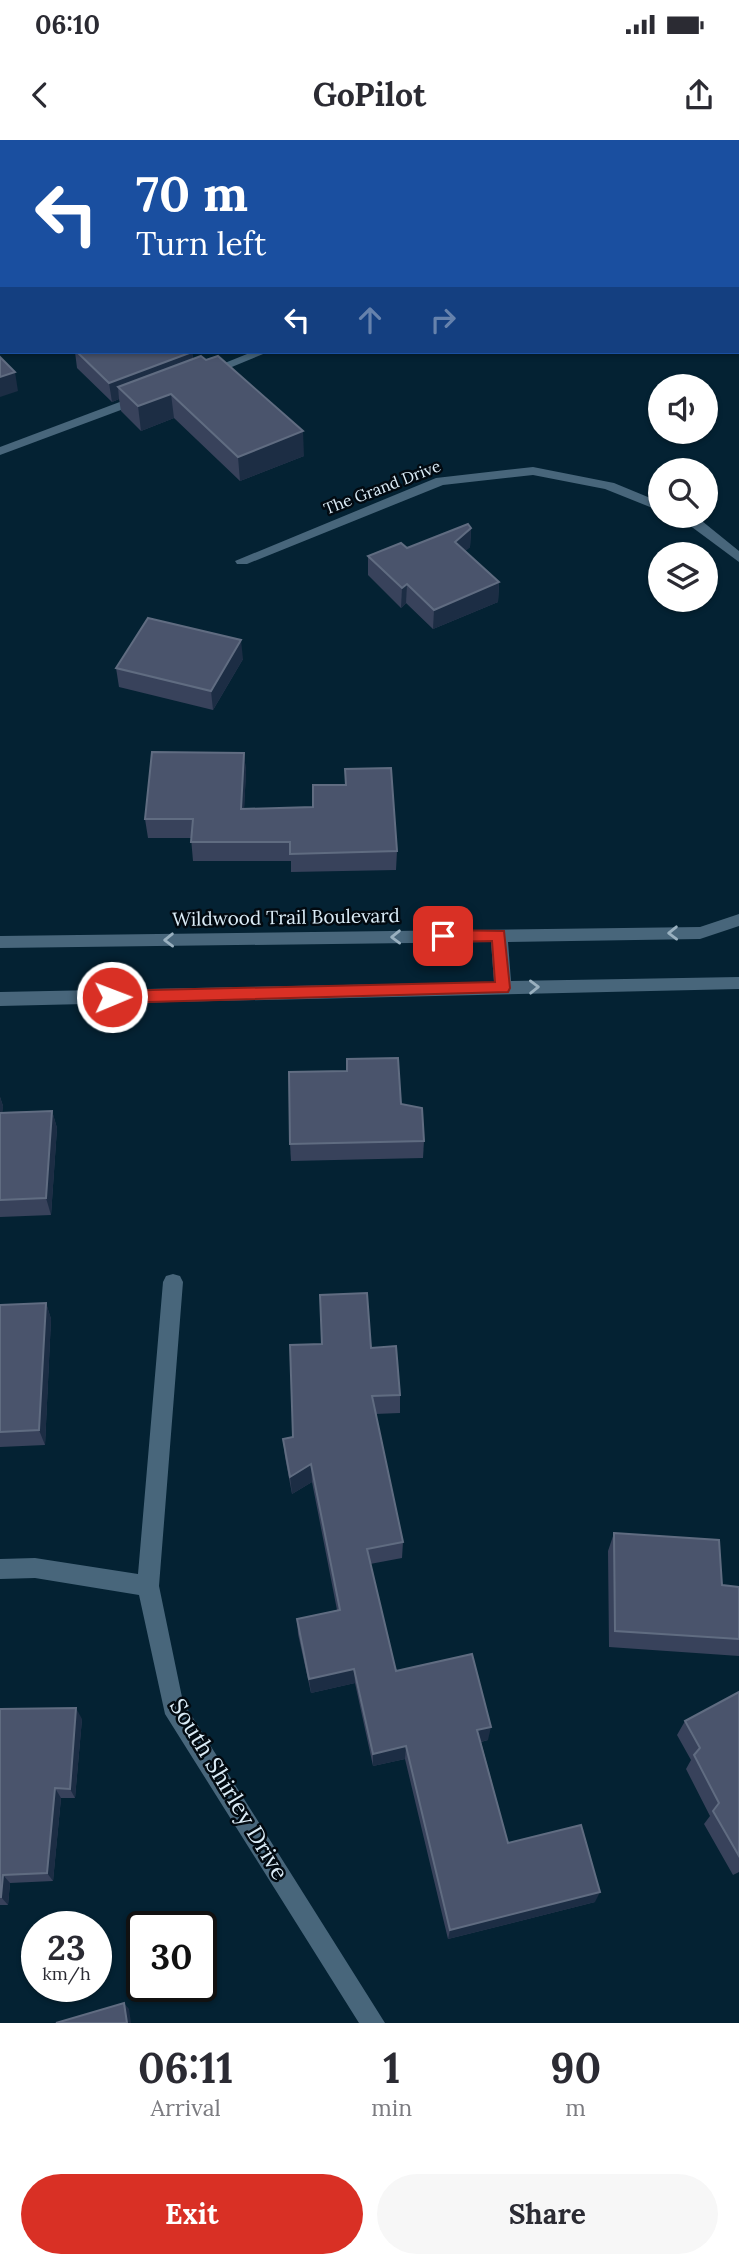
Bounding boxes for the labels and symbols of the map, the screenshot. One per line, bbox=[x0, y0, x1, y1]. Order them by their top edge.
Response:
street label: The Grand Drive bbox=[321, 455, 444, 518]
street label: Wildwood Trail Boulevard bbox=[172, 903, 400, 931]
pin bbox=[413, 906, 473, 966]
one-way arrow bbox=[667, 925, 677, 941]
one-way arrow bbox=[390, 929, 401, 945]
one-way arrow bbox=[163, 932, 173, 948]
position arrow bbox=[75, 960, 149, 1034]
one-way arrow bbox=[528, 980, 539, 995]
street label: South Shirley Drive bbox=[164, 1693, 295, 1885]
speed limit sign: 30 bbox=[126, 1911, 217, 2002]

